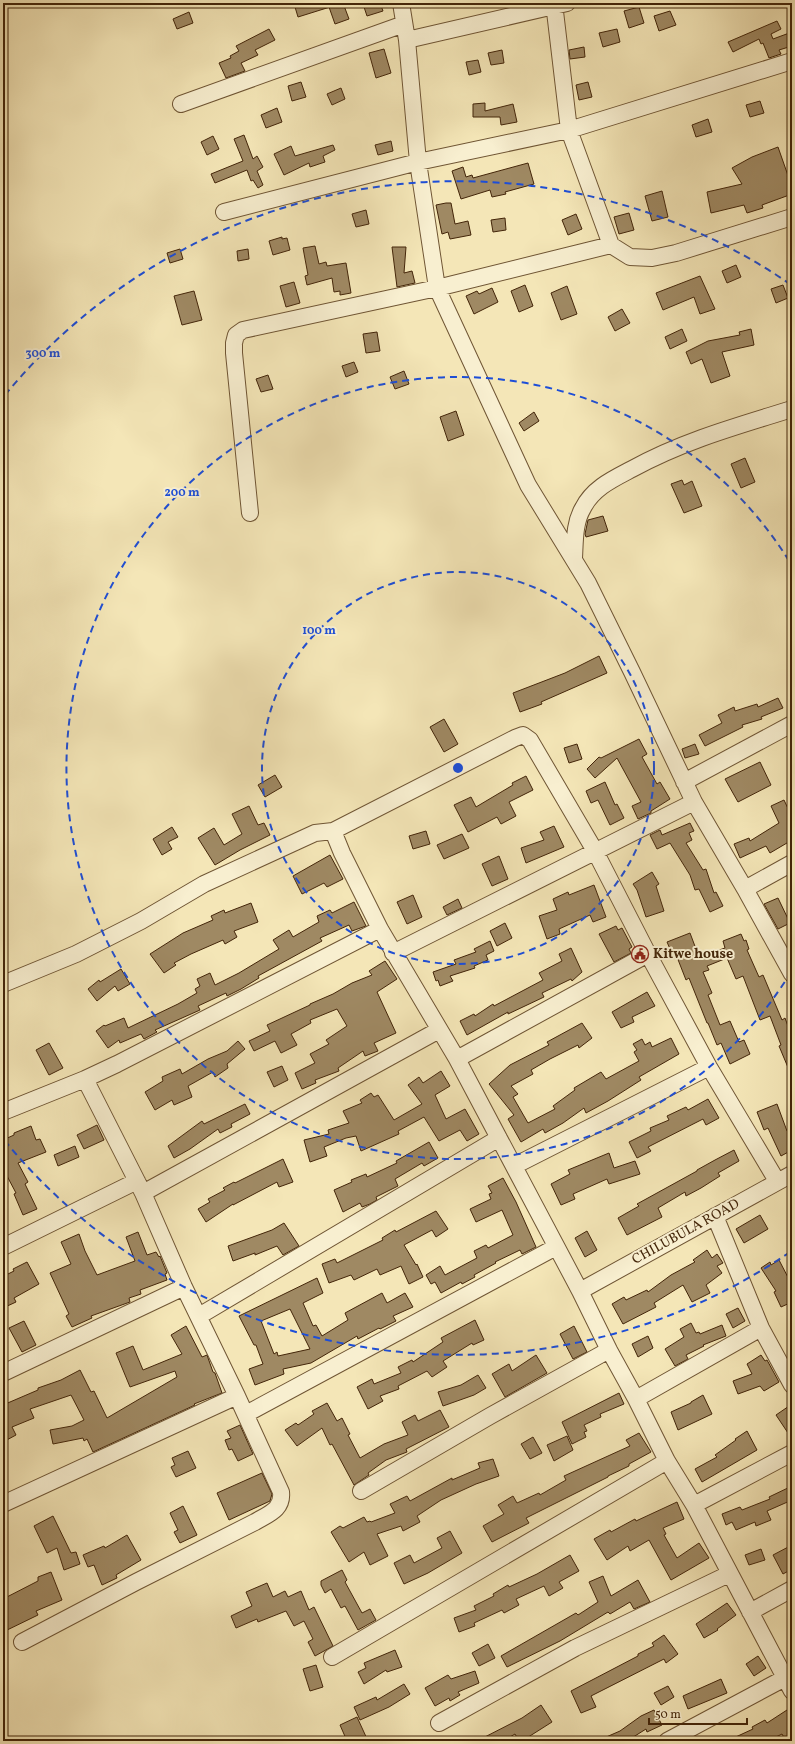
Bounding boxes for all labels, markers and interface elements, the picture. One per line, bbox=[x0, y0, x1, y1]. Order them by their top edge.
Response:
text: 300 m bbox=[26, 346, 61, 362]
text: 200 m bbox=[164, 485, 200, 501]
text: 100 m bbox=[302, 623, 336, 639]
centre of rings bbox=[451, 761, 465, 775]
public building icon: Kitwe house bbox=[630, 944, 650, 964]
place label: Kitwe house bbox=[653, 945, 733, 964]
street label: CHILUBULA ROAD bbox=[629, 1195, 743, 1269]
scale bar bbox=[649, 1700, 747, 1726]
text: 50 m bbox=[655, 1707, 681, 1723]

